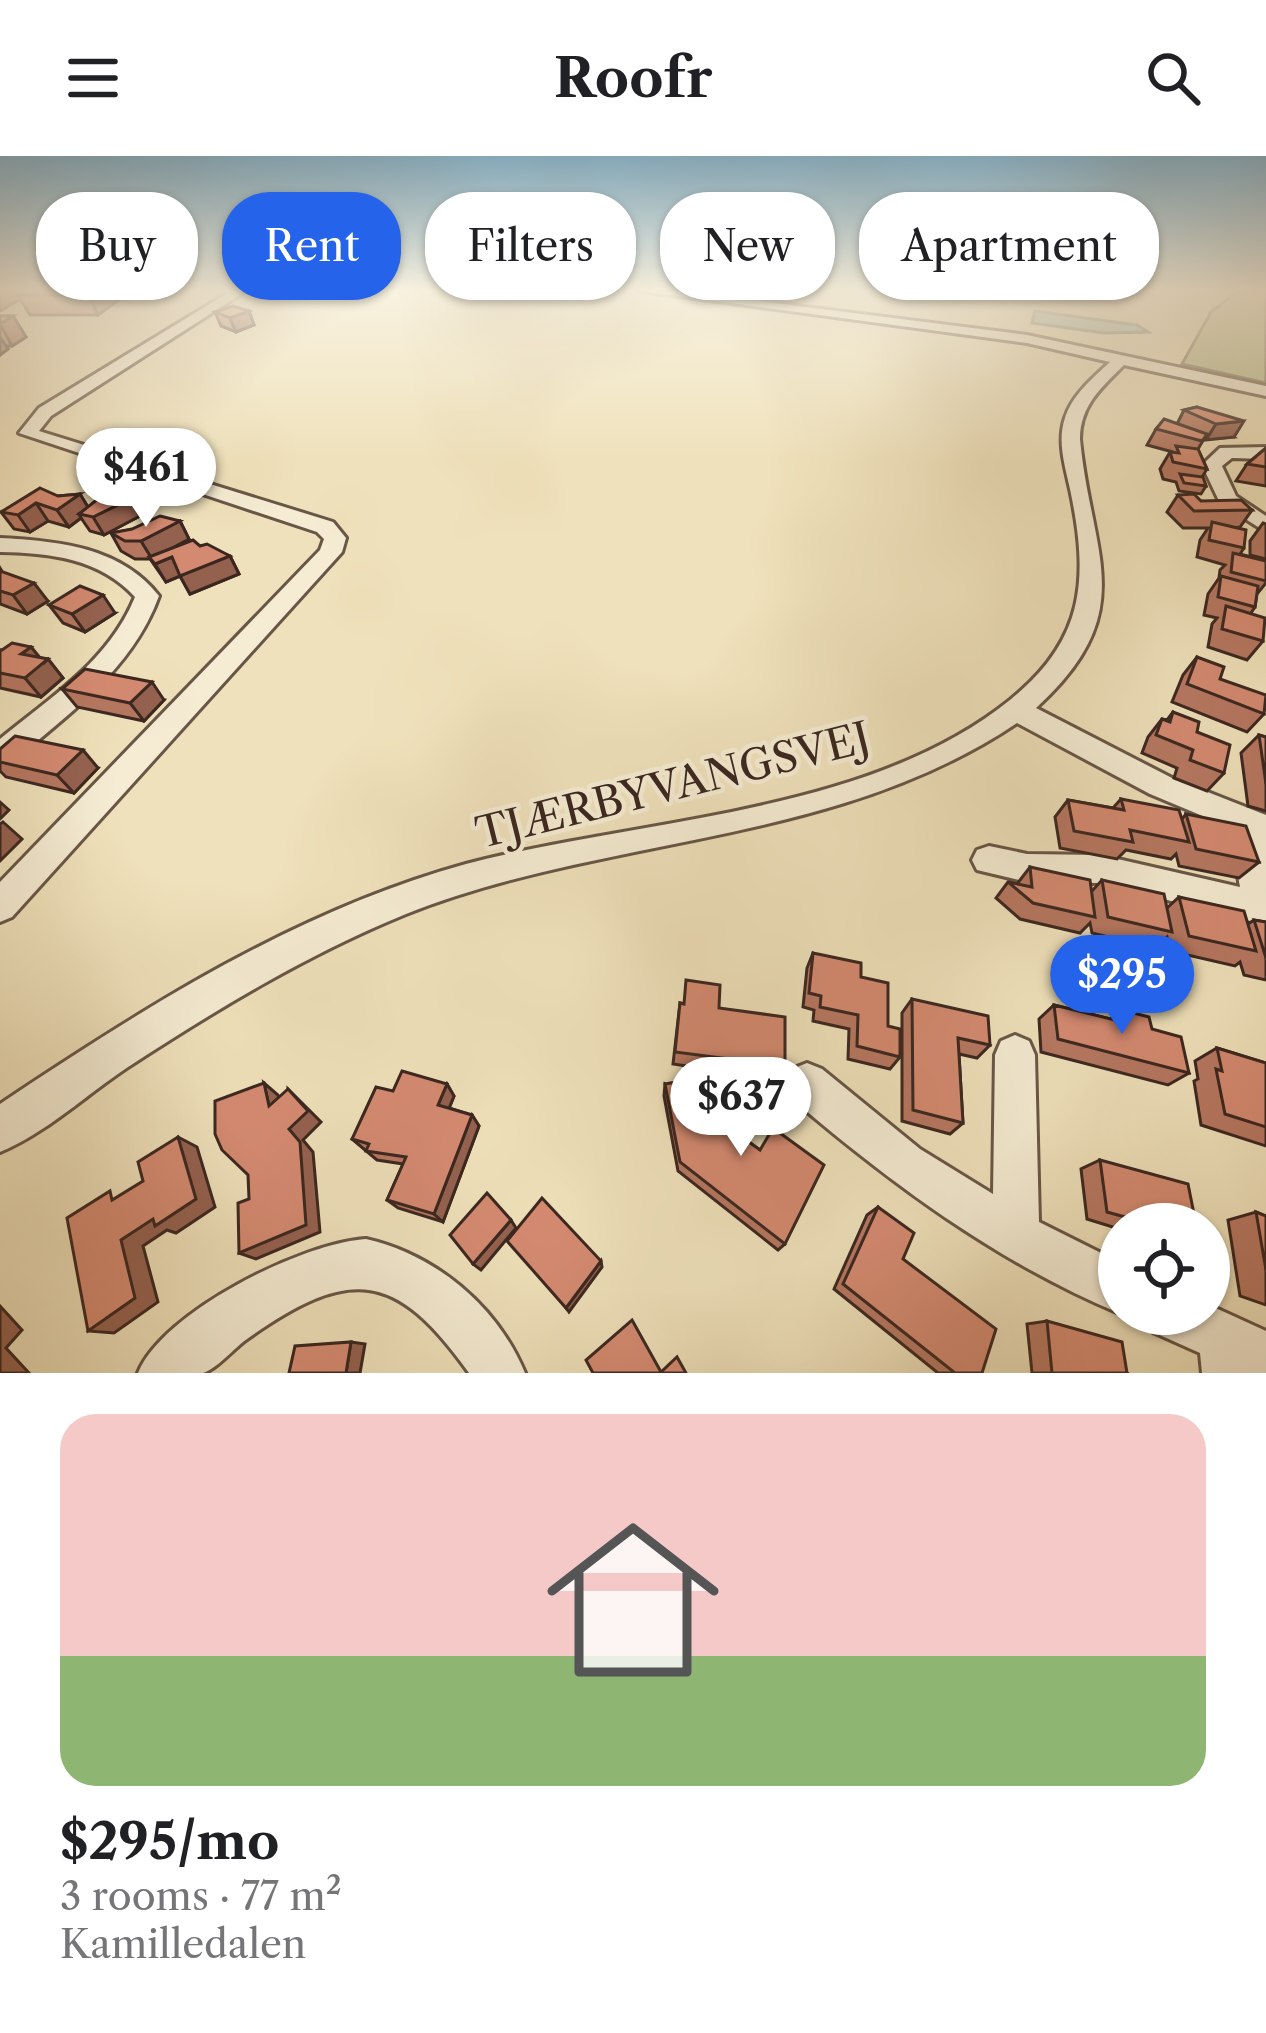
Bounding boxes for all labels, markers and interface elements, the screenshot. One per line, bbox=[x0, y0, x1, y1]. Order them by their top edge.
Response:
icon: menu bbox=[60, 45, 126, 111]
text: Roofr bbox=[554, 45, 712, 111]
icon: search bbox=[1140, 45, 1206, 111]
chip: Buy bbox=[36, 192, 198, 300]
chip: Rent bbox=[222, 192, 401, 300]
chip: Filters bbox=[425, 192, 636, 300]
chip: New bbox=[660, 192, 835, 300]
chip: Apartment bbox=[859, 192, 1159, 300]
pin: $461 bbox=[75, 428, 217, 530]
text: $461 bbox=[103, 443, 189, 491]
street label: TJÆRBYVANGSVEJ bbox=[470, 711, 876, 859]
pin: $295 bbox=[1051, 935, 1193, 1037]
text: $295 bbox=[1077, 950, 1167, 998]
pin: $637 bbox=[670, 1057, 812, 1159]
text: $637 bbox=[697, 1072, 785, 1120]
map controls bbox=[1098, 1203, 1230, 1335]
button: locate bbox=[1098, 1203, 1230, 1335]
icon: home bbox=[525, 1492, 741, 1708]
text: $295/mo bbox=[60, 1810, 280, 1872]
text: 3 rooms · 77 m² bbox=[60, 1872, 342, 1920]
text: Kamilledalen bbox=[60, 1920, 306, 1968]

